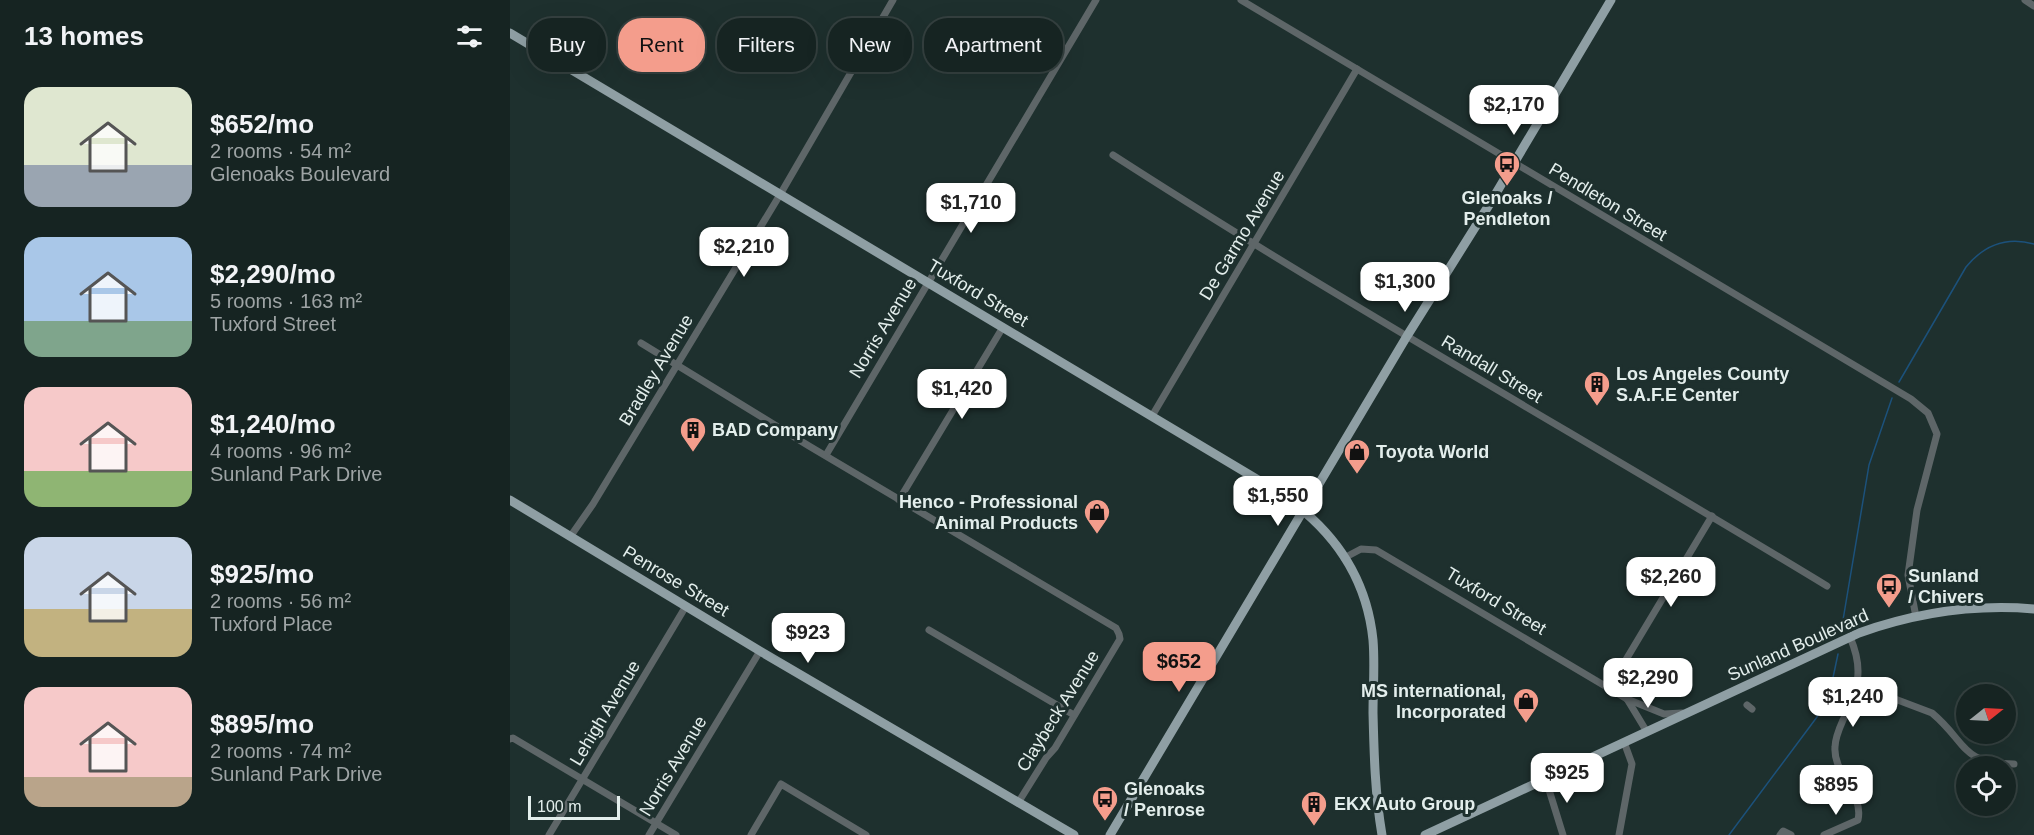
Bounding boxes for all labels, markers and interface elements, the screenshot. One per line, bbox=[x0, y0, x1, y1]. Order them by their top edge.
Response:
chip: Buy bbox=[528, 18, 606, 72]
chip: Rent bbox=[618, 18, 705, 72]
chip: Filters bbox=[717, 18, 816, 72]
chip: New bbox=[828, 18, 912, 72]
chip: Apartment bbox=[924, 18, 1063, 72]
icon: filters bbox=[453, 20, 486, 53]
text: 13 homes bbox=[24, 21, 144, 51]
pin: $2,170 bbox=[1465, 85, 1563, 136]
text: $2,170 bbox=[1483, 93, 1545, 115]
text: $652/mo bbox=[210, 109, 314, 139]
icon: home bbox=[72, 111, 144, 183]
text: 2 rooms · 54 m² bbox=[210, 140, 351, 162]
bus stop icon: Glenoaks / Pendleton bbox=[1492, 149, 1522, 187]
street label: Pendleton Street bbox=[1545, 159, 1671, 245]
text: Glenoaks Boulevard bbox=[210, 163, 390, 185]
street label: De Garmo Avenue bbox=[1195, 167, 1289, 303]
pin: $1,710 bbox=[922, 183, 1020, 234]
place label: Glenoaks / Pendleton bbox=[1461, 188, 1553, 229]
text: $1,710 bbox=[940, 191, 1002, 213]
pin: $2,210 bbox=[695, 227, 793, 278]
text: $2,210 bbox=[713, 235, 775, 257]
street label: Tuxford Street bbox=[924, 255, 1032, 331]
text: $2,290/mo bbox=[210, 259, 336, 289]
icon: home bbox=[72, 261, 144, 333]
pin: $1,300 bbox=[1356, 262, 1454, 313]
text: $1,300 bbox=[1374, 270, 1436, 292]
street label: Norris Avenue bbox=[845, 275, 921, 381]
text: 5 rooms · 163 m² bbox=[210, 290, 362, 312]
street label: Bradley Avenue bbox=[615, 311, 697, 429]
text: Tuxford Street bbox=[210, 313, 336, 335]
street label: Randall Street bbox=[1438, 331, 1546, 407]
place label: Los Angeles County S.A.F.E Center bbox=[1616, 364, 1789, 405]
pin: $1,420 bbox=[913, 369, 1011, 420]
building icon: Los Angeles County S.A.F.E Center bbox=[1582, 369, 1612, 407]
text: $1,420 bbox=[931, 377, 993, 399]
text: $1,240/mo bbox=[210, 409, 336, 439]
icon: home bbox=[72, 411, 144, 483]
building icon: BAD Company bbox=[678, 415, 708, 453]
place label: BAD Company bbox=[712, 420, 838, 440]
shop icon: Toyota World bbox=[1342, 437, 1372, 475]
text: 4 rooms · 96 m² bbox=[210, 440, 351, 462]
place label: Toyota World bbox=[1376, 442, 1489, 462]
text: Sunland Park Drive bbox=[210, 463, 382, 485]
pin: $1,550 bbox=[1229, 476, 1327, 527]
text: $1,550 bbox=[1247, 484, 1309, 506]
place label: Henco - Professional Animal Products bbox=[899, 492, 1078, 533]
shop icon: Henco - Professional Animal Products bbox=[1082, 497, 1112, 535]
street label: Penrose Street bbox=[619, 542, 733, 620]
pin: $2,260 bbox=[1622, 557, 1720, 608]
text: $925/mo bbox=[210, 559, 314, 589]
icon: home bbox=[72, 561, 144, 633]
street label: Tuxford Street bbox=[1442, 563, 1550, 639]
text: $2,260 bbox=[1640, 565, 1702, 587]
place label: Sunland / Chivers bbox=[1908, 566, 1984, 607]
bus stop icon: Sunland / Chivers bbox=[1874, 571, 1904, 609]
text: 2 rooms · 56 m² bbox=[210, 590, 351, 612]
street label: Sunland Boulevard bbox=[1724, 605, 1872, 685]
text: Tuxford Place bbox=[210, 613, 333, 635]
pin: $923 bbox=[772, 613, 844, 664]
text: $923 bbox=[786, 621, 830, 643]
pin: $652 bbox=[1143, 642, 1215, 693]
street label: Claybeck Avenue bbox=[1013, 647, 1103, 775]
text: $652 bbox=[1157, 650, 1201, 672]
street label: Lehigh Avenue bbox=[566, 657, 644, 769]
pin: $2,290 bbox=[1599, 658, 1697, 709]
text: $2,290 bbox=[1617, 666, 1679, 688]
pin: $1,240 bbox=[1804, 677, 1902, 728]
place label: MS international, Incorporated bbox=[1361, 681, 1506, 722]
north arrow bbox=[1956, 684, 2016, 744]
map controls bbox=[1956, 684, 2016, 816]
text: $1,240 bbox=[1822, 685, 1884, 707]
shop icon: MS international, Incorporated bbox=[1511, 686, 1541, 724]
text: $895/mo bbox=[210, 709, 314, 739]
icon: home bbox=[72, 711, 144, 783]
street label: Norris Avenue bbox=[635, 713, 711, 819]
text: 2 rooms · 74 m² bbox=[210, 740, 351, 762]
pin: $925 bbox=[1531, 753, 1603, 804]
button: locate bbox=[1956, 756, 2016, 816]
text: $925 bbox=[1545, 761, 1589, 783]
text: Sunland Park Drive bbox=[210, 763, 382, 785]
pin: $895 bbox=[1800, 765, 1872, 816]
text: $895 bbox=[1814, 773, 1858, 795]
place label: Glenoaks / Penrose bbox=[1124, 779, 1205, 820]
bus stop icon: Glenoaks / Penrose bbox=[1090, 784, 1120, 822]
building icon: EKX Auto Group bbox=[1299, 789, 1329, 827]
scale bar bbox=[528, 793, 620, 820]
place label: EKX Auto Group bbox=[1334, 794, 1475, 814]
text: 100 m bbox=[537, 798, 581, 815]

